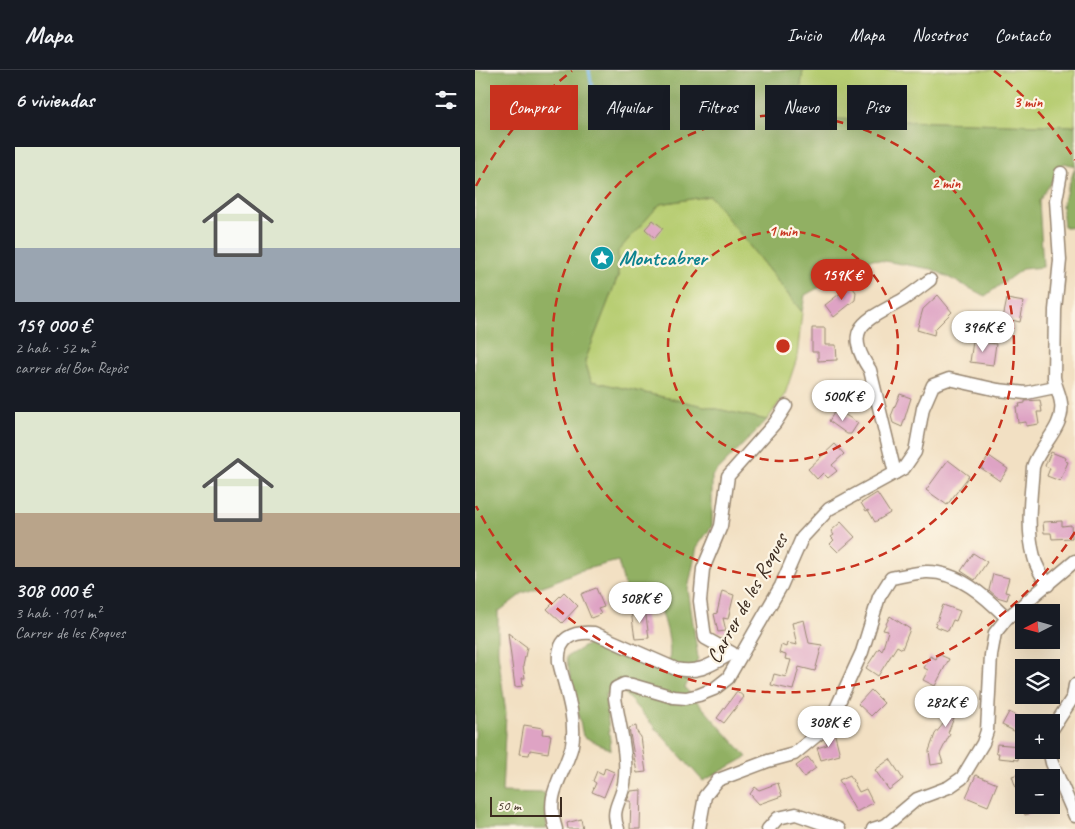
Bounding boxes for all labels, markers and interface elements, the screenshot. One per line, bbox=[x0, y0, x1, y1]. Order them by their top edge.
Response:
text: Mapa bbox=[25, 20, 72, 50]
text: Inicio bbox=[787, 24, 821, 46]
text: Mapa bbox=[849, 24, 884, 46]
text: Nosotros bbox=[912, 24, 967, 46]
text: Contacto bbox=[995, 24, 1050, 46]
chip: Comprar bbox=[490, 85, 578, 130]
chip: Alquilar bbox=[588, 85, 670, 130]
chip: Filtros bbox=[680, 85, 755, 130]
chip: Nuevo bbox=[765, 85, 837, 130]
chip: Piso bbox=[847, 85, 907, 130]
icon: filters bbox=[432, 86, 460, 114]
text: 6 viviendas bbox=[15, 87, 94, 113]
text: 3 min bbox=[1014, 93, 1043, 112]
text: 2 min bbox=[932, 174, 961, 193]
icon: home bbox=[193, 180, 283, 270]
text: 1 min bbox=[769, 222, 798, 241]
place icon: Montcabrer bbox=[589, 245, 615, 271]
place label: Montcabrer bbox=[619, 245, 709, 271]
pin: 159K € bbox=[801, 258, 883, 301]
text: 159K € bbox=[822, 265, 862, 285]
pin: 396K € bbox=[942, 310, 1024, 353]
text: 159 000 € bbox=[15, 312, 91, 338]
text: 396K € bbox=[963, 317, 1003, 337]
centre of rings bbox=[774, 337, 792, 355]
text: 2 hab. · 52 m² bbox=[15, 338, 94, 358]
text: carrer del Bon Repòs bbox=[15, 358, 127, 378]
pin: 500K € bbox=[802, 380, 884, 422]
text: 500K € bbox=[823, 386, 863, 406]
icon: home bbox=[193, 445, 283, 535]
street label: Carrer de les Roques bbox=[701, 527, 794, 668]
text: 308 000 € bbox=[15, 577, 91, 603]
pin: 508K € bbox=[599, 582, 681, 624]
text: 508K € bbox=[620, 588, 660, 608]
text: 3 hab. · 101 m² bbox=[15, 603, 101, 623]
north arrow bbox=[1015, 604, 1060, 649]
map controls bbox=[1015, 604, 1060, 814]
text: Carrer de les Roques bbox=[15, 623, 125, 643]
button: layers bbox=[1015, 659, 1060, 704]
pin: 282K € bbox=[905, 686, 987, 728]
text: 282K € bbox=[926, 692, 966, 712]
pin: 308K € bbox=[788, 706, 870, 748]
text: 308K € bbox=[809, 712, 849, 732]
button: + bbox=[1015, 714, 1060, 759]
button: − bbox=[1015, 769, 1060, 814]
scale bar bbox=[490, 794, 563, 817]
text: 50 m bbox=[497, 797, 521, 814]

